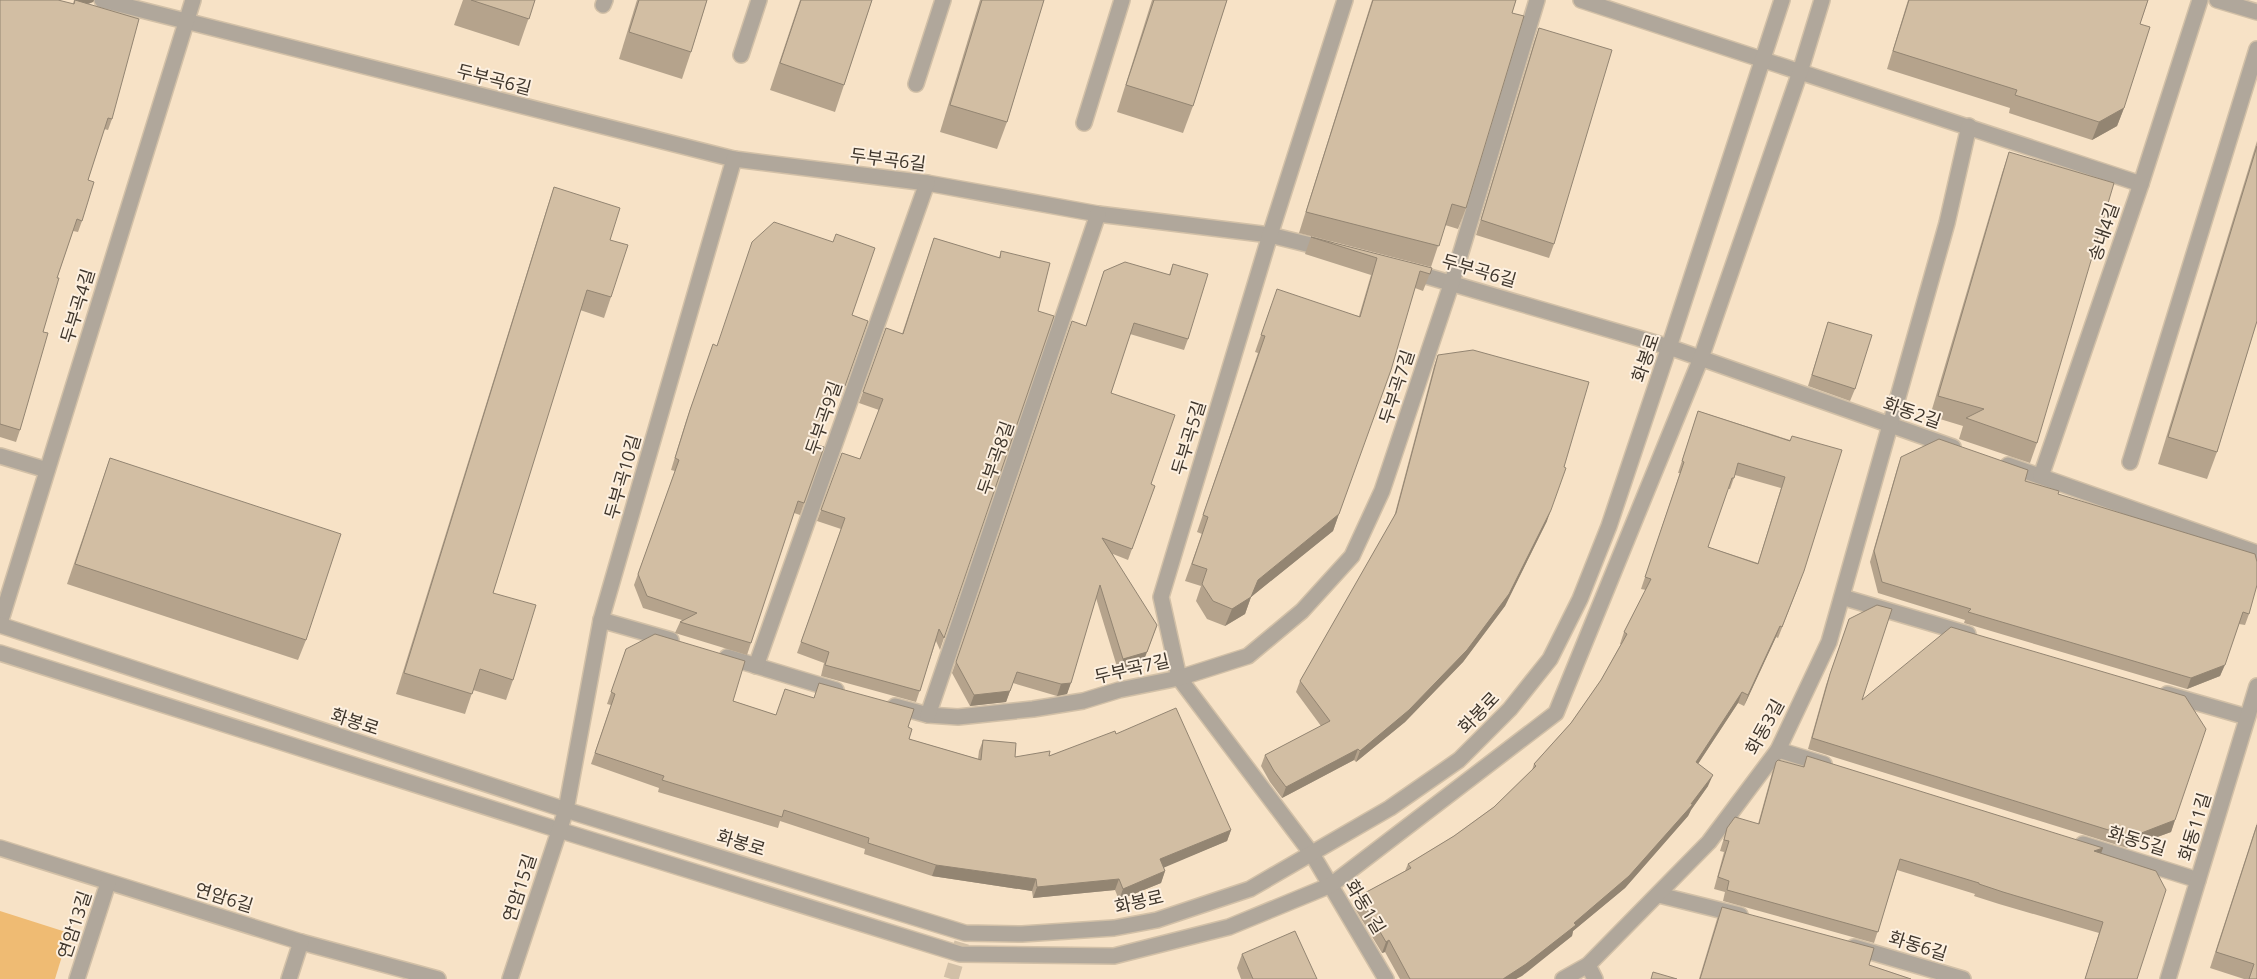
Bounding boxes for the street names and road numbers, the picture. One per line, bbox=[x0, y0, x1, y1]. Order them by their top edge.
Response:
street label: 두부곡6길 bbox=[454, 58, 534, 100]
street label: 두부곡6길 bbox=[849, 142, 928, 176]
street label: 송내4길 bbox=[2082, 199, 2124, 264]
street label: 두부곡6길 bbox=[1439, 248, 1519, 292]
street label: 두부곡4길 bbox=[54, 266, 100, 346]
street label: 화봉로 bbox=[1626, 330, 1664, 385]
street label: 두부곡7길 bbox=[1373, 347, 1419, 427]
street label: 두부곡9길 bbox=[799, 378, 847, 458]
street label: 화동2길 bbox=[1880, 391, 1945, 433]
street label: 두부곡5길 bbox=[1165, 398, 1211, 478]
street label: 두부곡8길 bbox=[971, 418, 1019, 498]
street label: 두부곡10길 bbox=[599, 432, 646, 522]
street label: 두부곡7길 bbox=[1092, 648, 1172, 688]
street label: 화봉로 bbox=[1452, 686, 1504, 739]
street label: 화동3길 bbox=[1739, 694, 1789, 759]
street label: 화봉로 bbox=[328, 702, 383, 740]
street label: 화동11길 bbox=[2172, 790, 2216, 864]
street label: 화동5길 bbox=[2105, 820, 2169, 860]
street label: 화봉로 bbox=[714, 823, 769, 861]
street label: 연암15길 bbox=[497, 851, 541, 925]
street label: 화동1길 bbox=[1340, 875, 1392, 938]
street label: 연암6길 bbox=[192, 877, 256, 917]
street label: 화봉로 bbox=[1112, 884, 1166, 918]
street label: 연암13길 bbox=[52, 888, 96, 962]
street label: 화동6길 bbox=[1886, 925, 1950, 965]

